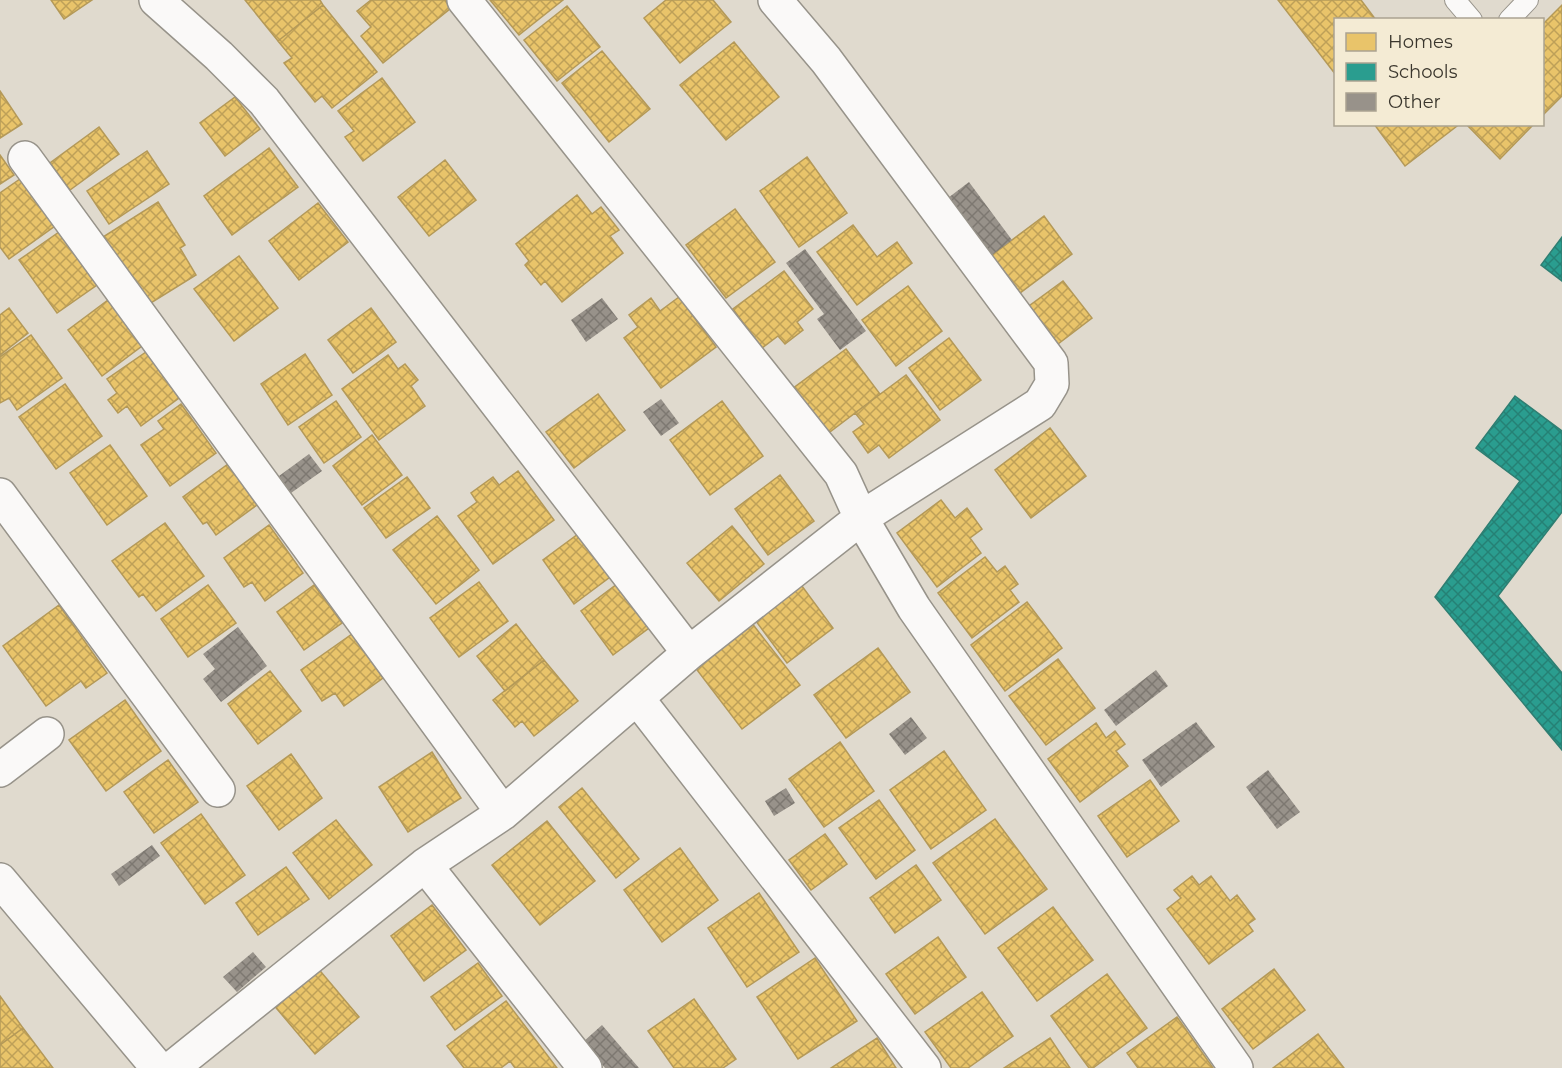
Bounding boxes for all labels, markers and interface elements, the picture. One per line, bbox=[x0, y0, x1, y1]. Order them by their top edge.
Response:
legend bbox=[1334, 18, 1544, 126]
text: Homes bbox=[1388, 31, 1453, 53]
text: Schools bbox=[1388, 61, 1458, 83]
text: Other bbox=[1388, 91, 1441, 113]

